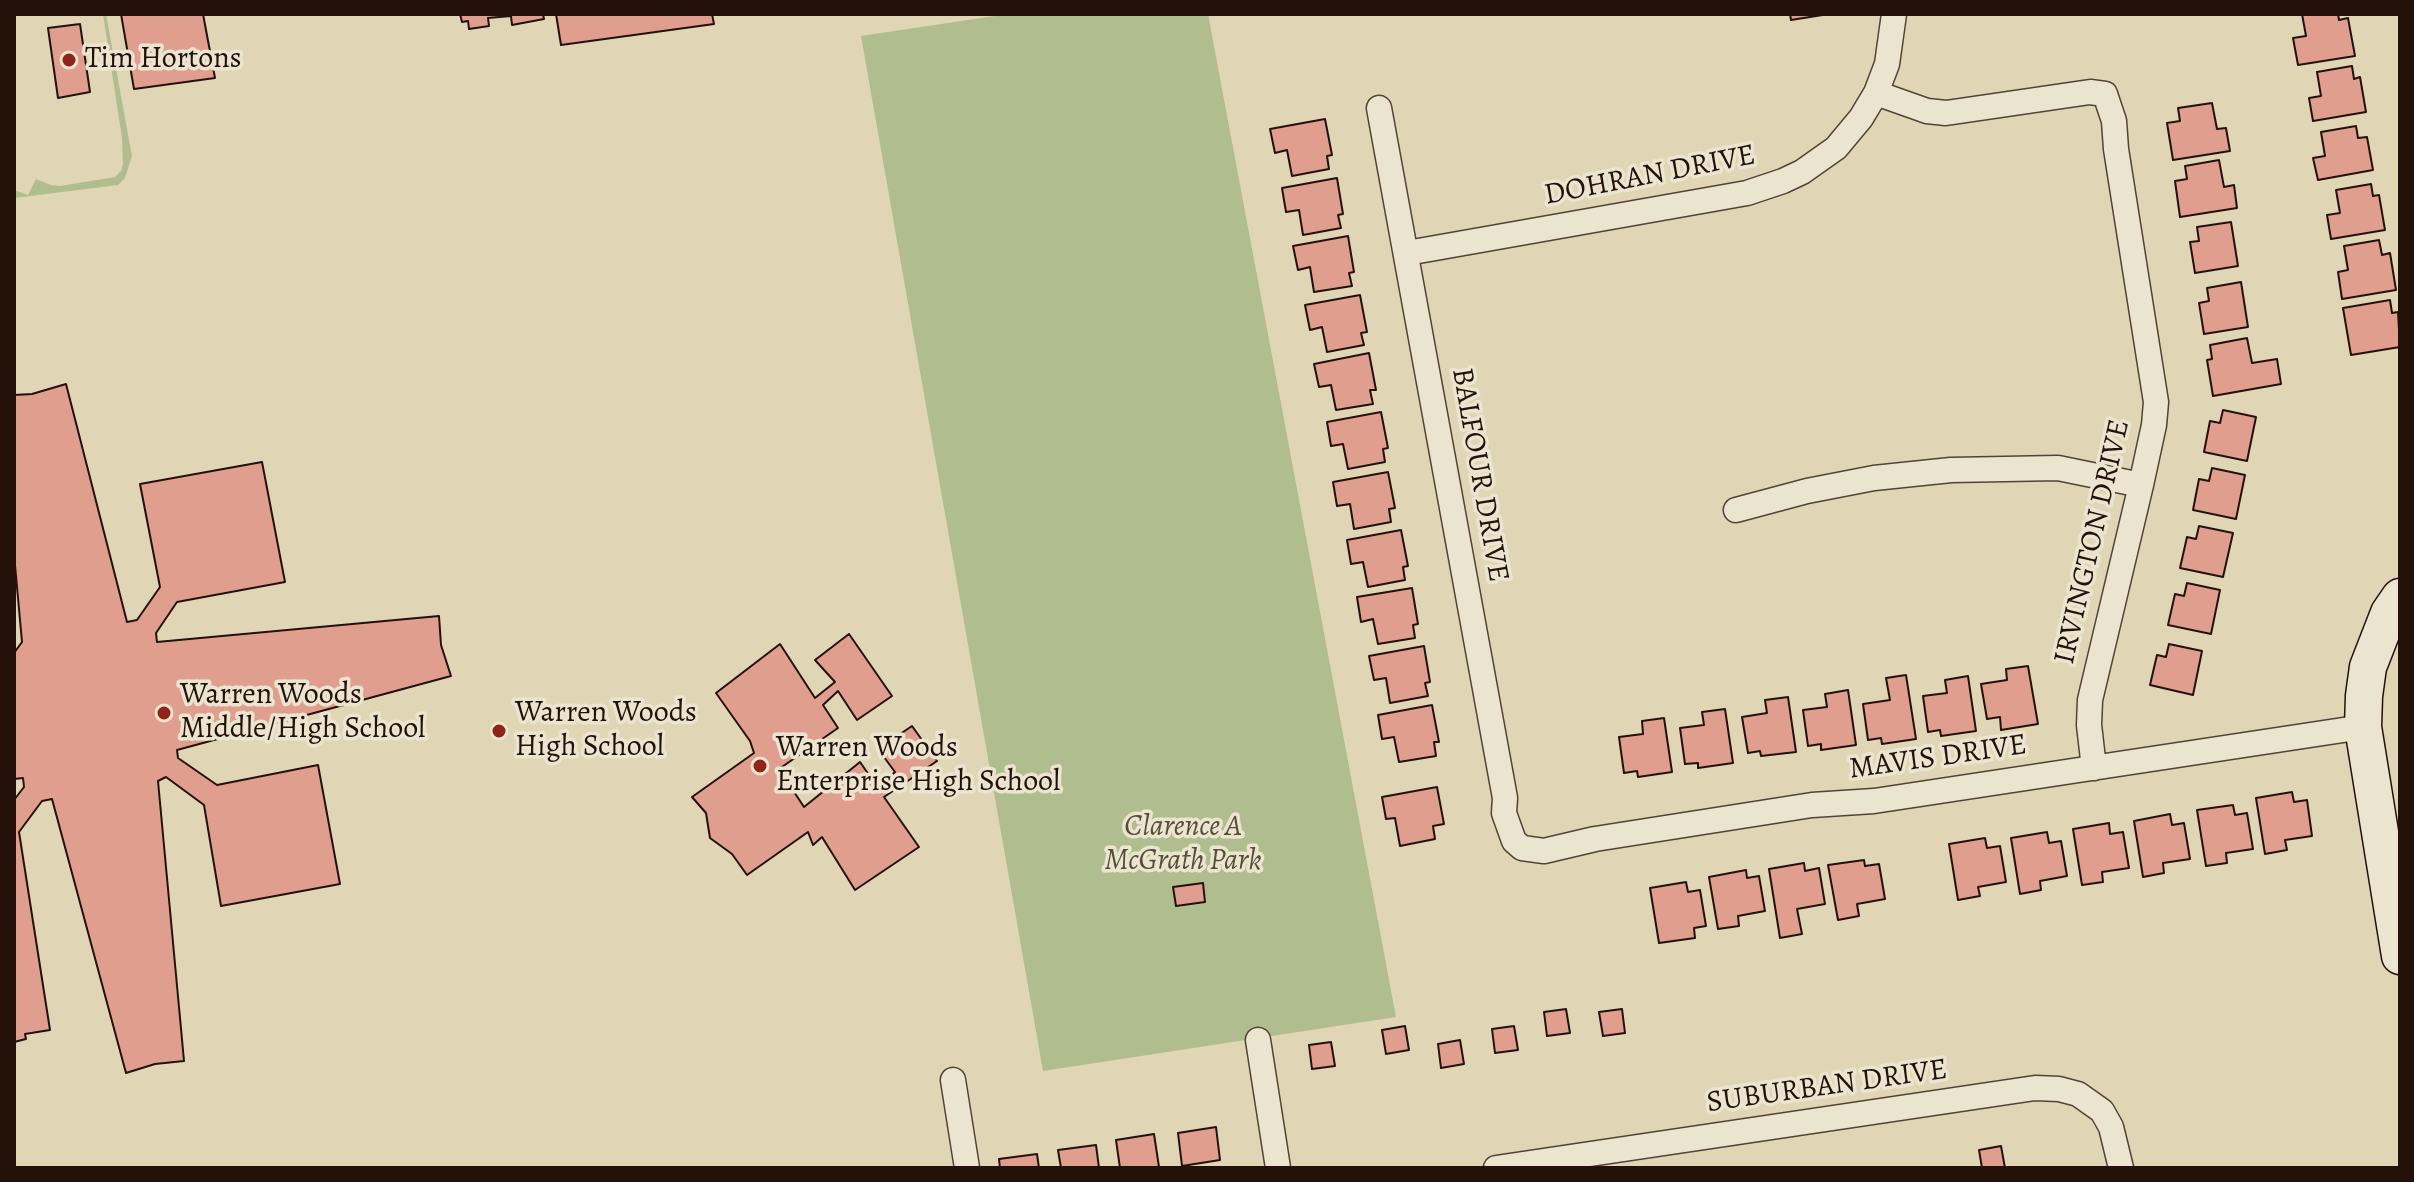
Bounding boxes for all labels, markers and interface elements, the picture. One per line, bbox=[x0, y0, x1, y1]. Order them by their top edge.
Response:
place label: Tim Hortons bbox=[85, 42, 242, 78]
marker: Tim Hortons bbox=[60, 51, 78, 69]
street label: DOHRAN DRIVE bbox=[1541, 138, 1759, 214]
street label: BALFOUR DRIVE bbox=[1442, 365, 1516, 585]
street label: IRVINGTON DRIVE bbox=[2047, 416, 2139, 668]
place label: Warren Woods Middle/High School bbox=[180, 678, 425, 748]
place label: Warren Woods High School bbox=[515, 696, 697, 766]
marker: Warren Woods Middle/High School bbox=[155, 704, 173, 722]
marker: Warren Woods High School bbox=[490, 722, 508, 740]
street label: MAVIS DRIVE bbox=[1847, 728, 2029, 788]
place label: Warren Woods Enterprise High School bbox=[776, 731, 1060, 802]
marker: Warren Woods Enterprise High School bbox=[751, 757, 769, 775]
park label: Clarence A McGrath Park bbox=[1104, 810, 1262, 880]
street label: SUBURBAN DRIVE bbox=[1705, 1052, 1949, 1122]

